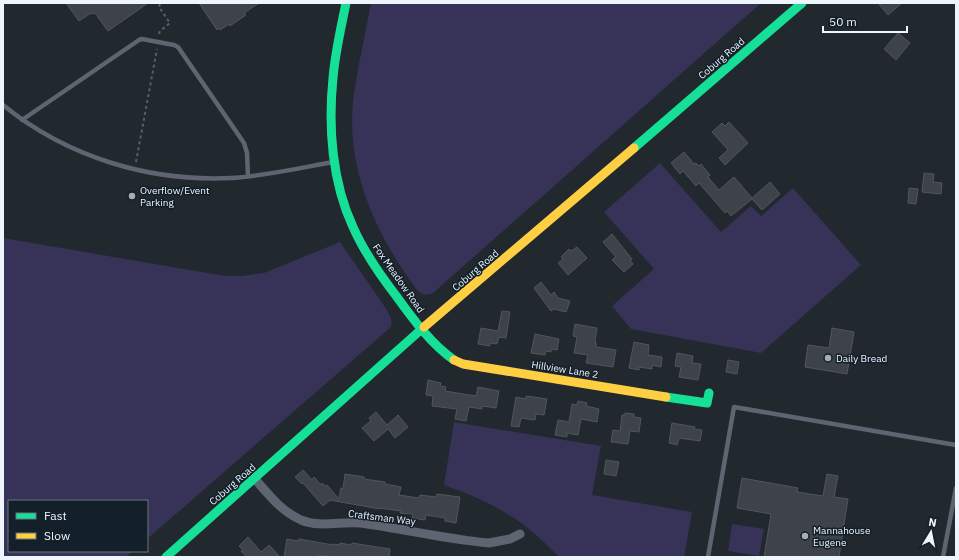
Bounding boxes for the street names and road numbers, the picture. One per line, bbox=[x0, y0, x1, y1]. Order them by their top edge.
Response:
street label: Coburg Road bbox=[695, 35, 747, 82]
street label: Fox Meadow Road bbox=[370, 241, 427, 315]
street label: Coburg Road bbox=[449, 247, 501, 294]
street label: Hillview Lane 2 bbox=[531, 358, 599, 381]
street label: Coburg Road bbox=[206, 461, 258, 508]
street label: Craftsman Way bbox=[347, 507, 416, 528]

